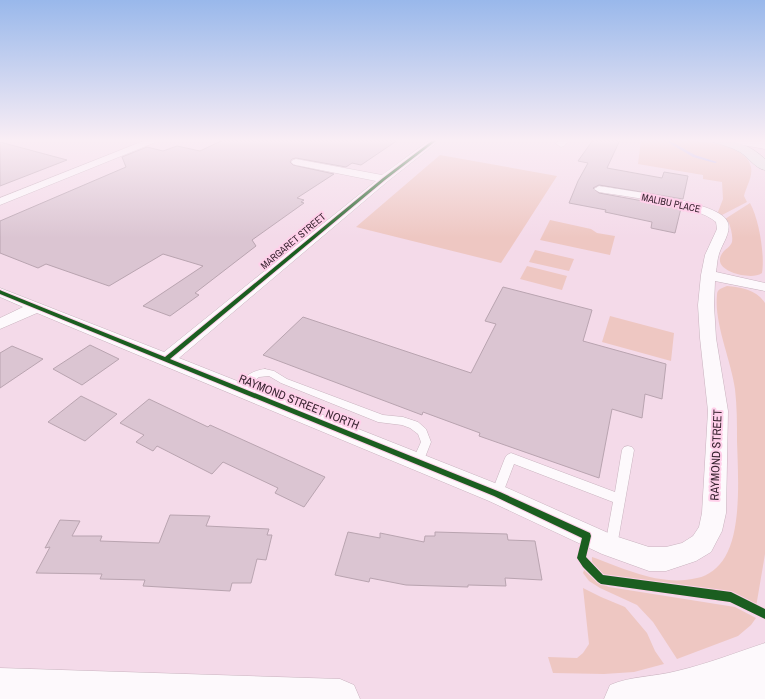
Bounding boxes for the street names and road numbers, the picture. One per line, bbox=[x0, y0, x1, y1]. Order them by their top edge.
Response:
street label: MALIBU PLACE bbox=[640, 190, 702, 216]
street label: MARGARET STREET bbox=[258, 210, 328, 272]
street label: RAYMOND STREET NORTH bbox=[236, 371, 362, 433]
street label: RAYMOND STREET bbox=[706, 409, 726, 501]

